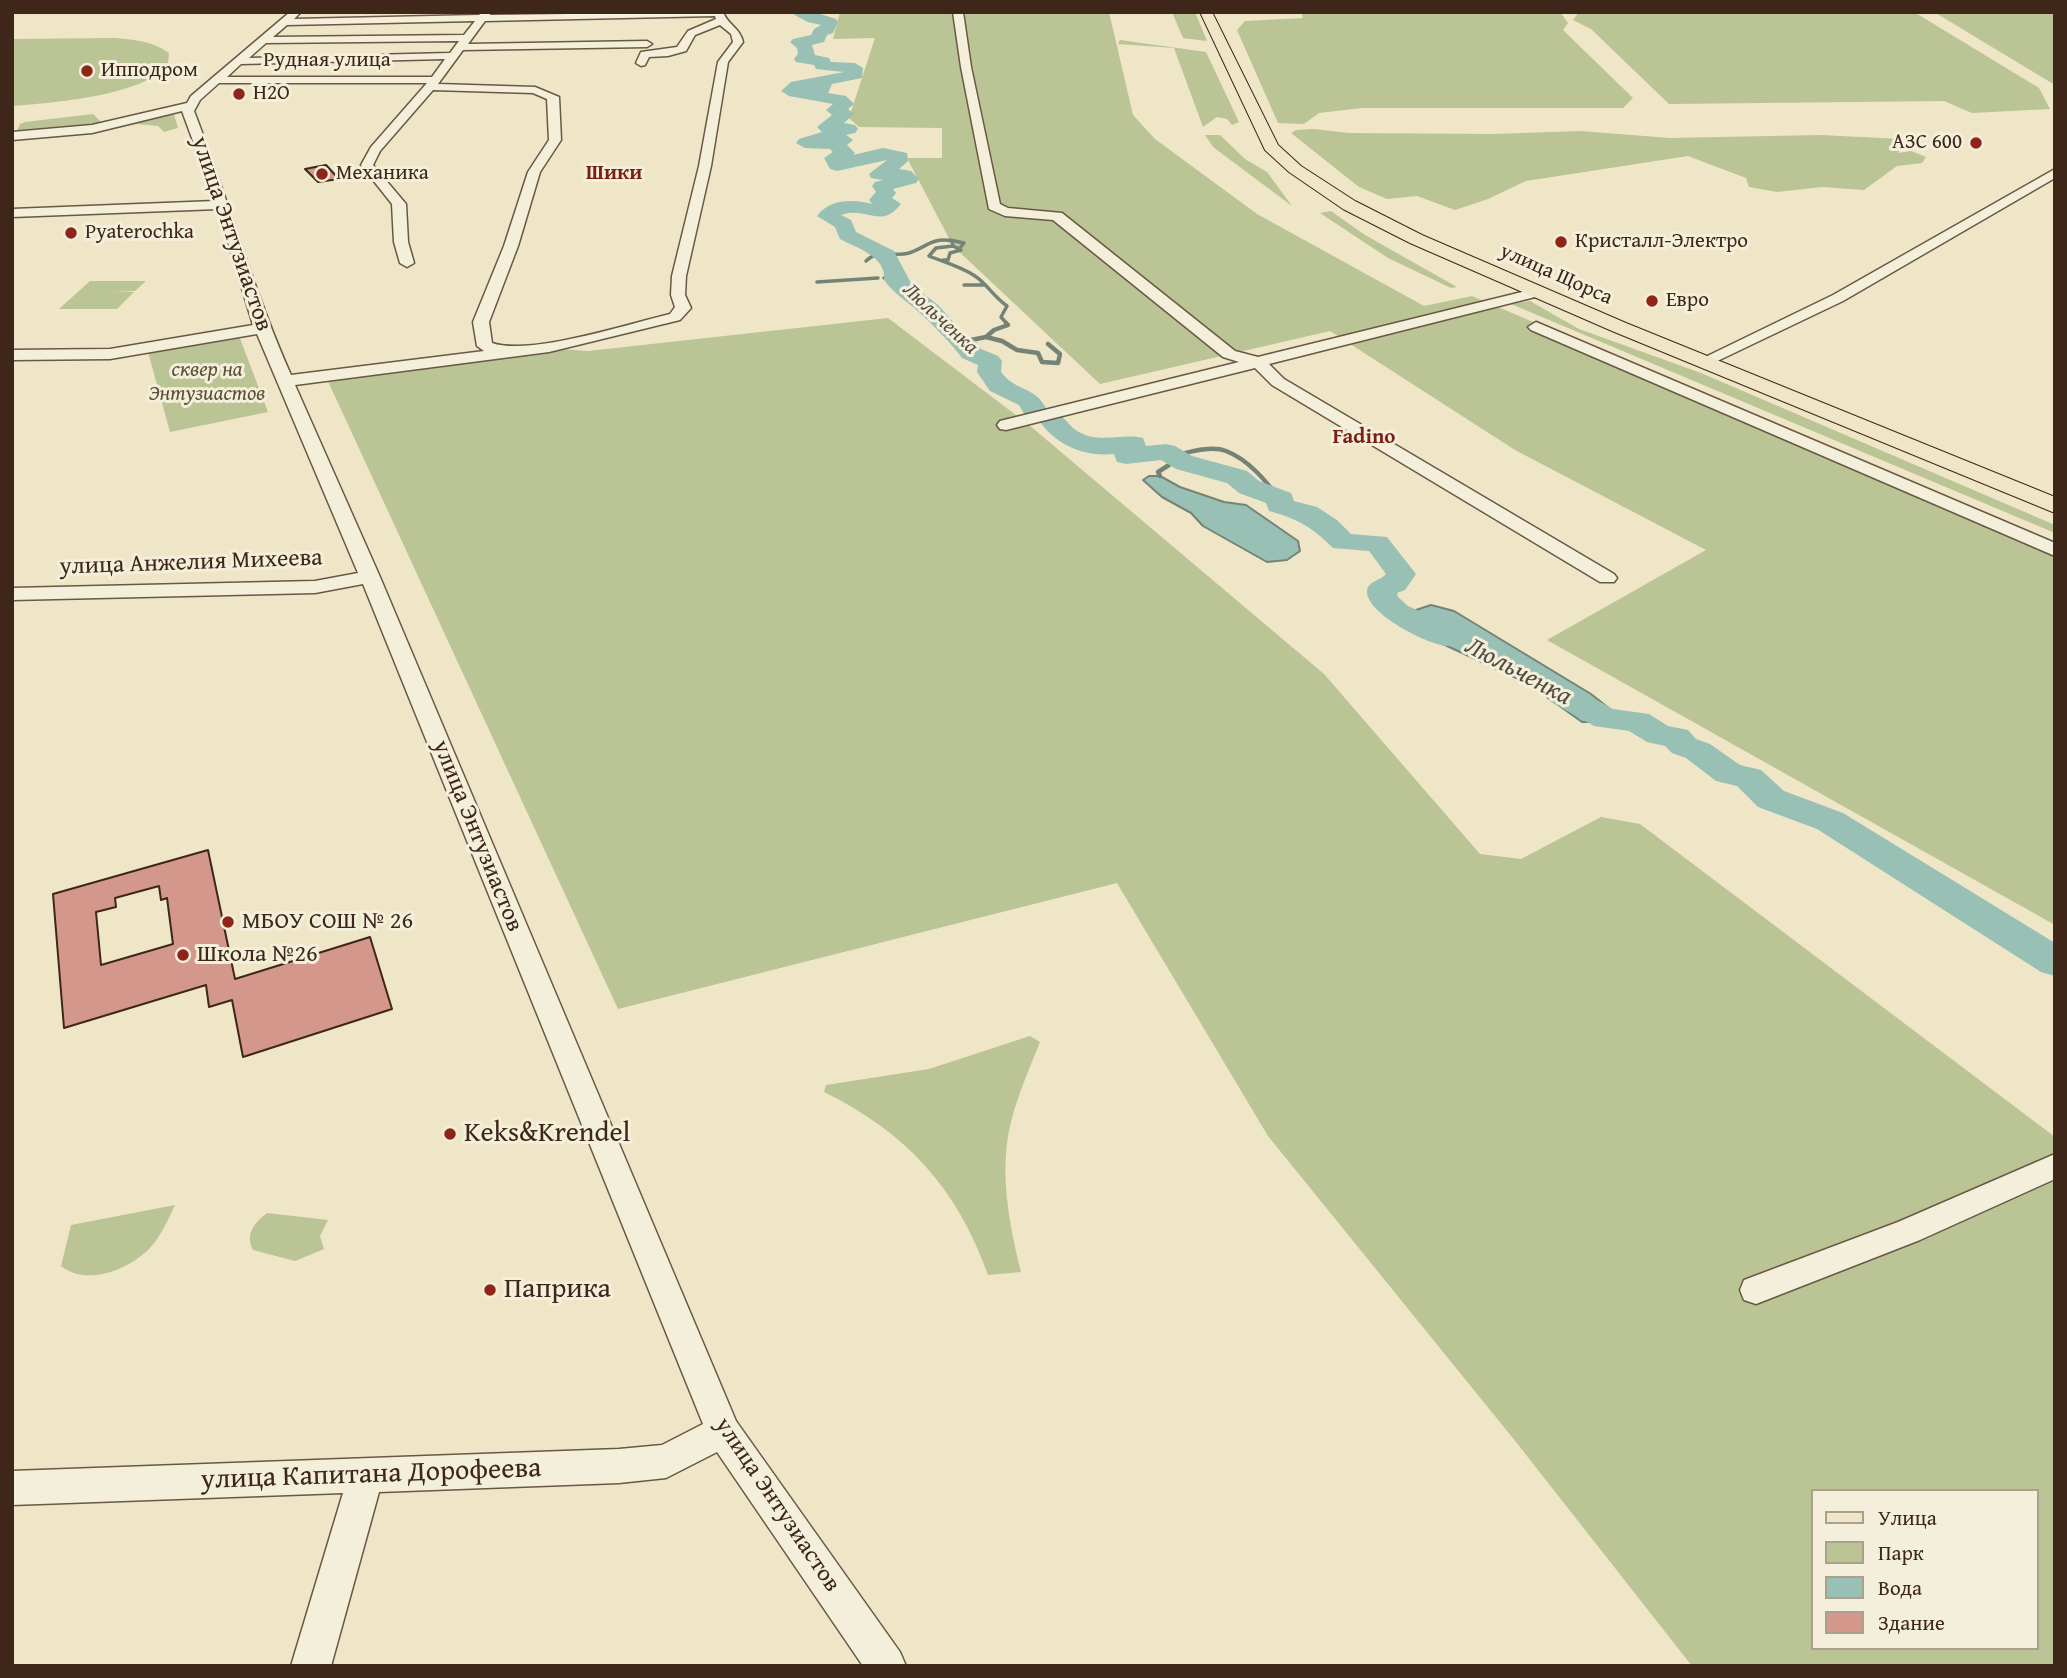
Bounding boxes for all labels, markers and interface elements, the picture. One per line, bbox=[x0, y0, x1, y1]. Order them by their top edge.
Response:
street label: Рудная улица bbox=[263, 48, 391, 74]
place label: Ипподром bbox=[101, 58, 198, 84]
marker: Ипподром bbox=[79, 63, 95, 79]
place label: H2O bbox=[253, 81, 290, 107]
marker: H2O bbox=[231, 86, 247, 102]
place label: АЗС 600 bbox=[1892, 130, 1962, 156]
street label: улица Энтузиастов bbox=[184, 133, 278, 335]
marker: АЗС 600 bbox=[1968, 135, 1984, 151]
place label: Механика bbox=[336, 161, 429, 187]
district label: Шики bbox=[586, 161, 642, 187]
marker: Механика bbox=[314, 166, 330, 182]
place label: Pyaterochka bbox=[85, 220, 194, 246]
marker: Pyaterochka bbox=[63, 225, 79, 241]
place label: Кристалл-Электро bbox=[1575, 229, 1748, 255]
marker: Кристалл-Электро bbox=[1553, 234, 1569, 250]
street label: улица Щорса bbox=[1496, 239, 1616, 311]
water label: Люльченка bbox=[897, 278, 983, 360]
place label: Евро bbox=[1666, 288, 1709, 314]
marker: Евро bbox=[1644, 293, 1660, 309]
park label: сквер на Энтузиастов bbox=[149, 358, 265, 408]
district label: Fadino bbox=[1333, 425, 1395, 451]
street label: улица Анжелия Михеева bbox=[59, 544, 323, 582]
water label: Люльченка bbox=[1459, 631, 1577, 713]
street label: улица Энтузиастов bbox=[425, 736, 529, 936]
place label: МБОУ СОШ № 26 bbox=[242, 908, 413, 936]
marker: МБОУ СОШ № 26 bbox=[220, 914, 236, 930]
place label: Школа №26 bbox=[197, 941, 318, 969]
marker: Школа №26 bbox=[175, 947, 191, 963]
place label: Keks&Krendel bbox=[464, 1117, 630, 1151]
marker: Keks&Krendel bbox=[442, 1126, 458, 1142]
place label: Паприка bbox=[504, 1273, 611, 1307]
marker: Паприка bbox=[482, 1282, 498, 1298]
street label: улица Энтузиастов bbox=[708, 1412, 846, 1598]
street label: улица Капитана Дорофеева bbox=[200, 1452, 542, 1498]
legend bbox=[1812, 1489, 2039, 1650]
text: Улица bbox=[1878, 1502, 1937, 1533]
text: Парк bbox=[1878, 1537, 1924, 1568]
text: Вода bbox=[1878, 1572, 1922, 1603]
text: Здание bbox=[1878, 1607, 1945, 1638]

